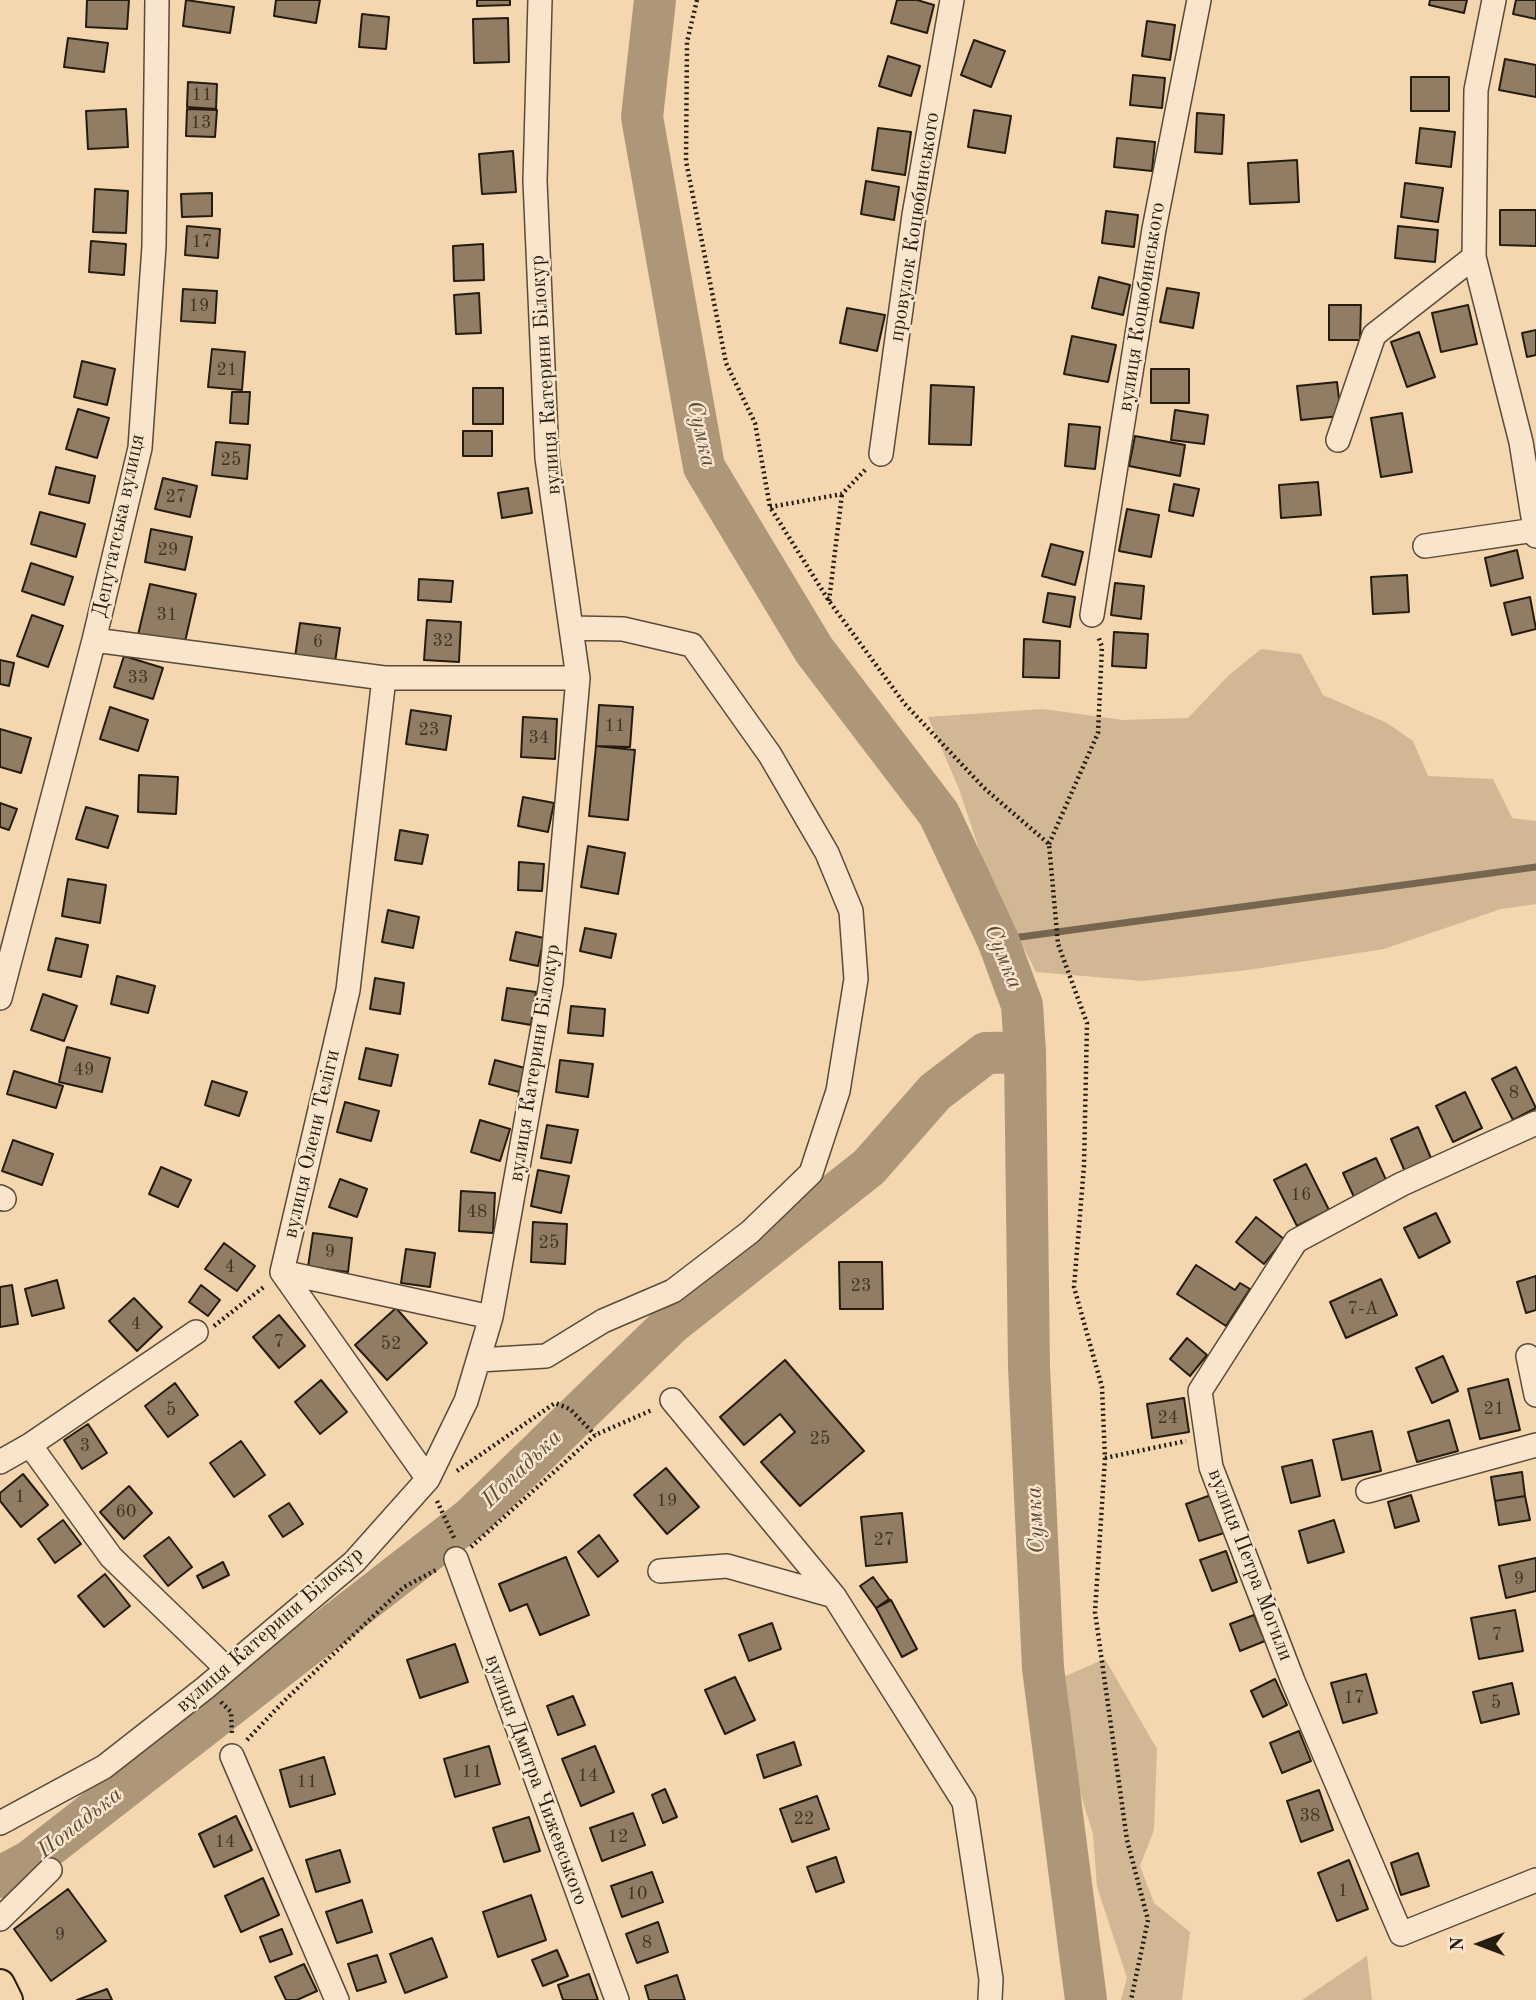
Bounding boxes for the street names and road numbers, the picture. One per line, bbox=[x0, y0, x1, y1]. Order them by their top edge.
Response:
street label: провулок Коцюбинського bbox=[884, 110, 946, 344]
street label: вулиця Коцюбинського bbox=[1113, 200, 1171, 414]
street label: вулиця Катерини Білокур bbox=[525, 254, 567, 496]
street label: Депутатська вулиця bbox=[87, 432, 151, 620]
street label: вулиця Катерини Білокур bbox=[504, 942, 566, 1184]
street label: вулиця Олени Теліги bbox=[278, 1047, 346, 1241]
street label: вулиця Петра Могили bbox=[1202, 1465, 1298, 1665]
street label: вулиця Катерини Білокур bbox=[171, 1542, 369, 1718]
street label: вулиця Дмитра Чижевського bbox=[479, 1651, 593, 1909]

